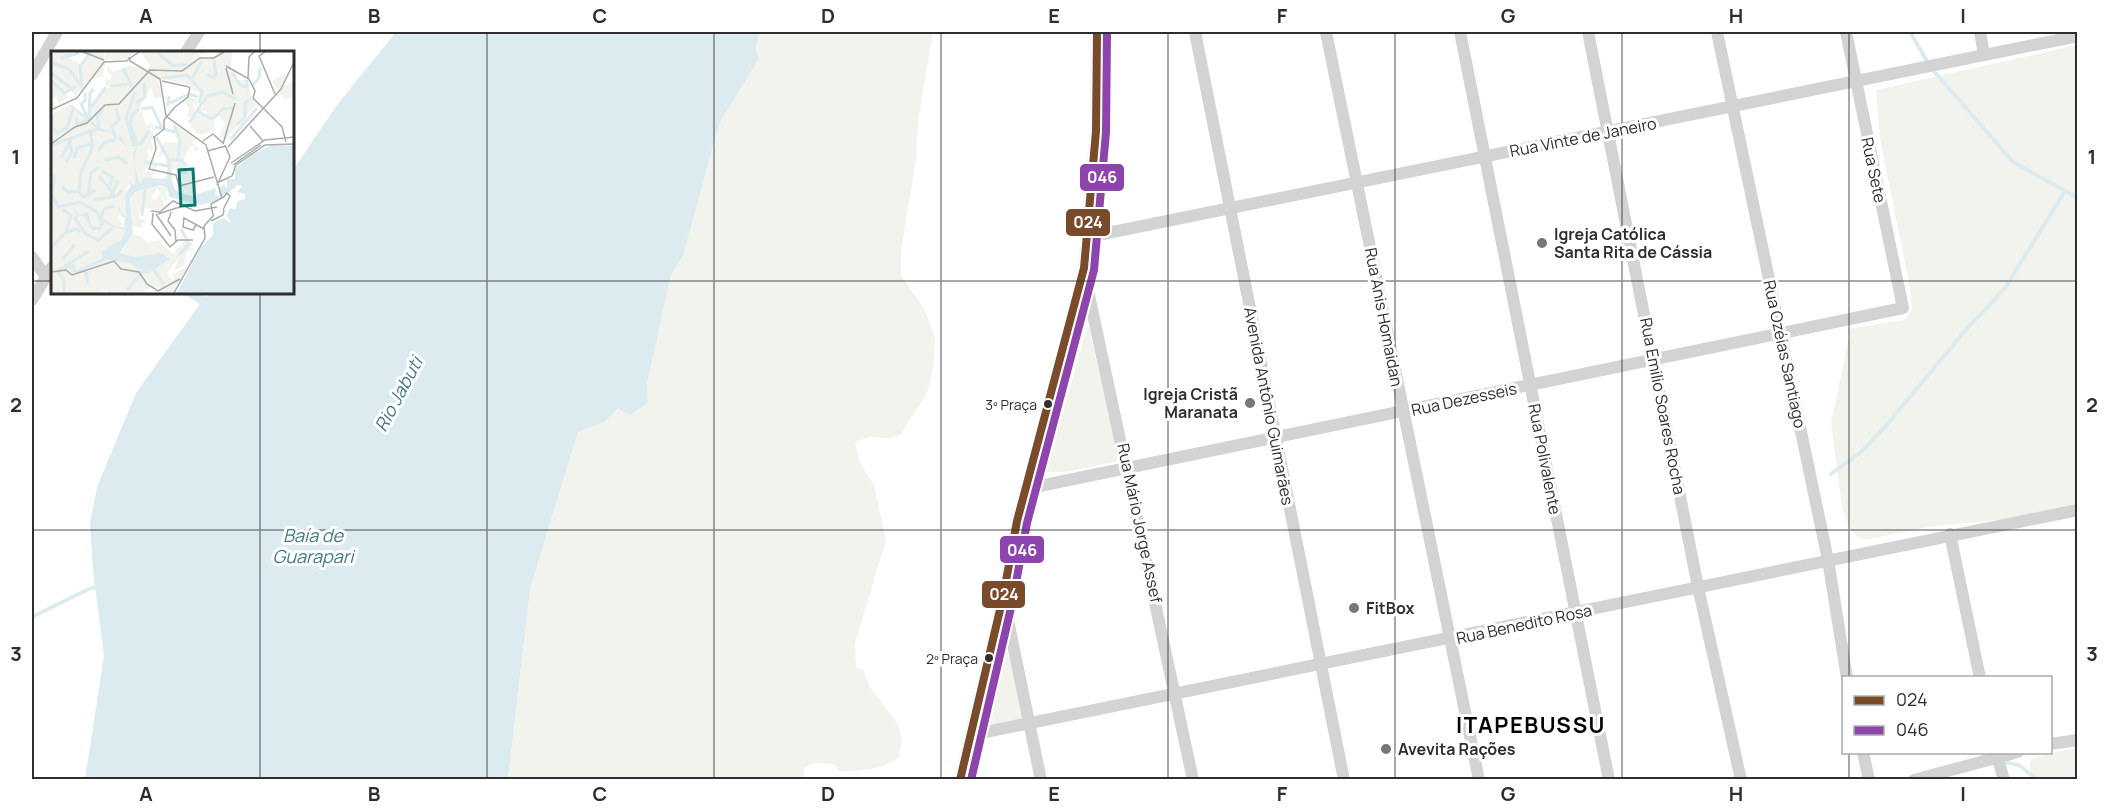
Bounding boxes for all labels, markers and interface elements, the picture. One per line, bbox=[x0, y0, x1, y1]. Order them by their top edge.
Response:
text: A bbox=[139, 2, 153, 29]
text: B bbox=[368, 2, 381, 29]
text: C bbox=[593, 2, 607, 29]
text: D bbox=[821, 2, 835, 29]
text: E bbox=[1048, 2, 1060, 29]
text: F bbox=[1277, 2, 1288, 29]
text: G bbox=[1501, 2, 1516, 29]
text: H bbox=[1729, 2, 1743, 29]
text: I bbox=[1960, 2, 1966, 29]
inset map bbox=[51, 51, 294, 294]
street label: Rua Vinte de Janeiro bbox=[1508, 112, 1658, 162]
street label: Rua Sete bbox=[1856, 135, 1892, 205]
text: 1 bbox=[12, 143, 20, 170]
text: 1 bbox=[2088, 143, 2096, 170]
line badge: 046 bbox=[1079, 163, 1125, 192]
text: 046 bbox=[1087, 166, 1117, 188]
line badge: 024 bbox=[1065, 208, 1111, 237]
text: 024 bbox=[1073, 211, 1103, 233]
place label: Igreja Católica Santa Rita de Cássia bbox=[1554, 223, 1712, 263]
marker: Igreja Católica Santa Rita de Cássia bbox=[1535, 236, 1549, 250]
street label: Rua Anis Homaidan bbox=[1360, 246, 1408, 388]
street label: Rua Ozéias Santiago bbox=[1759, 278, 1811, 430]
street label: Avenida Antônio Guimarães bbox=[1239, 305, 1299, 507]
street label: Rua Emilio Soares Rocha bbox=[1635, 316, 1691, 496]
water label: Rio Jabuti bbox=[368, 350, 429, 435]
street label: Rua Dezesseis bbox=[1409, 377, 1519, 421]
place label: Igreja Cristã Maranata bbox=[1143, 383, 1238, 423]
text: 2 bbox=[10, 391, 22, 418]
text: 2 bbox=[2086, 391, 2098, 418]
place label: 3º Praça bbox=[985, 395, 1037, 414]
marker: Igreja Cristã Maranata bbox=[1243, 396, 1257, 410]
marker: 3º Praça bbox=[1042, 398, 1054, 410]
street label: Rua Polivalente bbox=[1523, 402, 1567, 516]
street label: Rua Mário Jorge Assef bbox=[1112, 441, 1168, 605]
water label: Baía de Guarapari bbox=[273, 523, 356, 568]
line badge: 046 bbox=[999, 535, 1045, 564]
text: 046 bbox=[1007, 539, 1037, 561]
line badge: 024 bbox=[981, 580, 1026, 609]
text: 024 bbox=[989, 583, 1019, 605]
place label: FitBox bbox=[1366, 597, 1414, 619]
street label: Rua Benedito Rosa bbox=[1454, 599, 1594, 649]
marker: FitBox bbox=[1347, 601, 1361, 615]
text: 3 bbox=[10, 640, 22, 667]
text: 3 bbox=[2086, 640, 2098, 667]
place label: 2º Praça bbox=[926, 649, 978, 668]
marker: 2º Praça bbox=[983, 652, 995, 664]
legend bbox=[1842, 676, 2052, 754]
text: 024 bbox=[1896, 687, 1928, 711]
district label: ITAPEBUSSU bbox=[1456, 710, 1606, 740]
text: 046 bbox=[1896, 717, 1929, 741]
place label: Avevita Rações bbox=[1398, 738, 1516, 760]
marker: Avevita Rações bbox=[1379, 742, 1393, 756]
text: A bbox=[139, 780, 153, 807]
text: B bbox=[368, 780, 381, 807]
text: C bbox=[593, 780, 607, 807]
text: D bbox=[821, 780, 835, 807]
text: E bbox=[1048, 780, 1060, 807]
text: F bbox=[1277, 780, 1288, 807]
text: G bbox=[1501, 780, 1516, 807]
text: H bbox=[1729, 780, 1743, 807]
text: I bbox=[1960, 780, 1966, 807]

